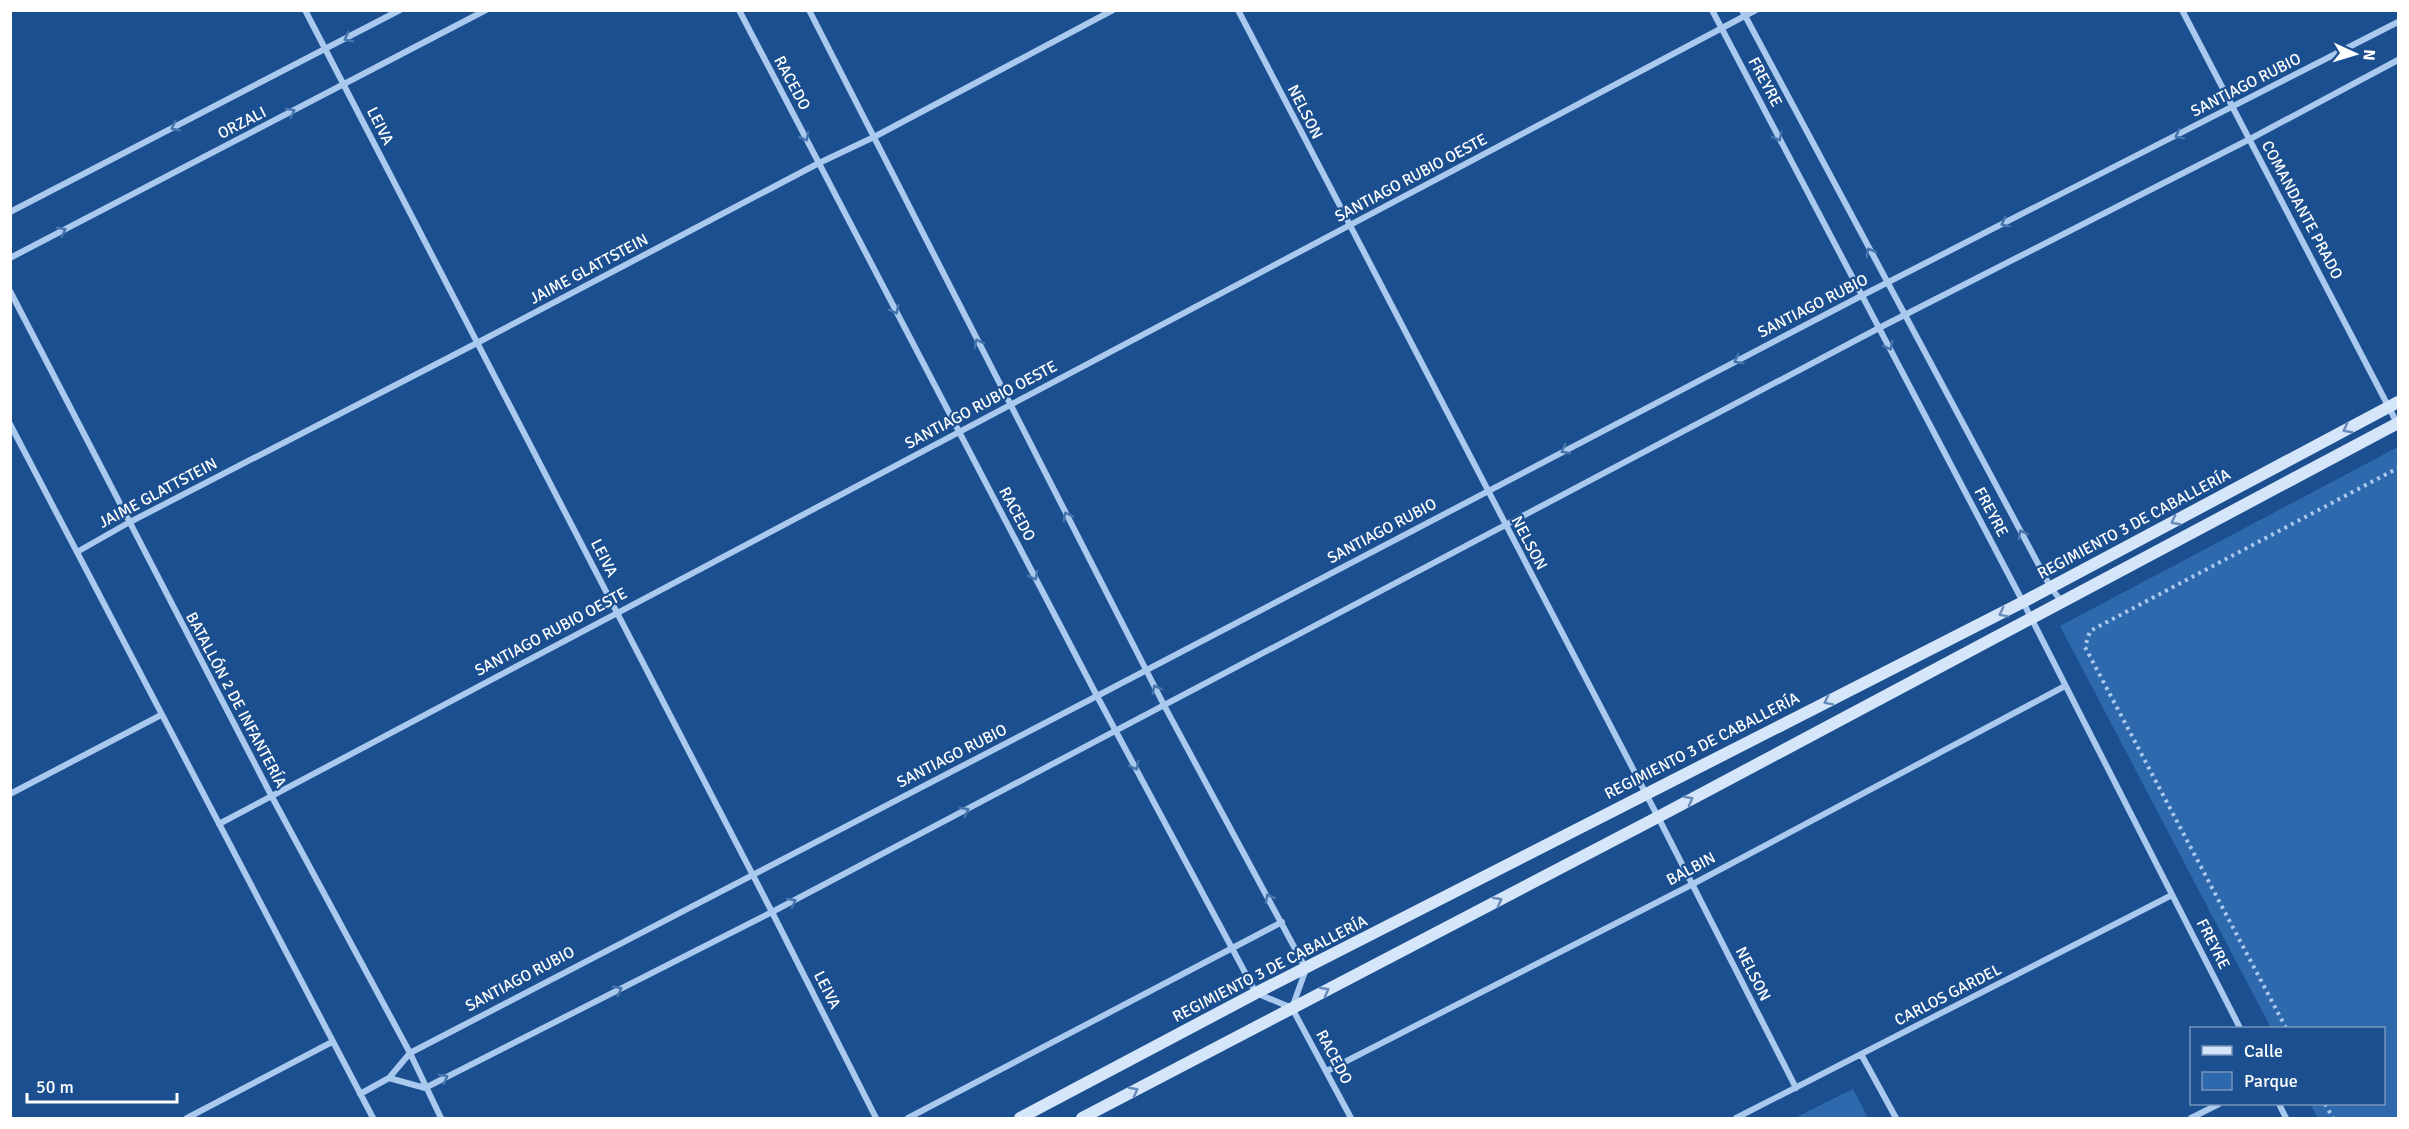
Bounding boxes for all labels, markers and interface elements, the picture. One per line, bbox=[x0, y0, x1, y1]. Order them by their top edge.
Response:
north arrow bbox=[2325, 24, 2385, 84]
one-way arrow bbox=[344, 31, 355, 42]
street label: SANTIAGO RUBIO bbox=[2188, 49, 2304, 121]
text: N bbox=[2359, 49, 2379, 61]
street label: RACEDO bbox=[769, 52, 815, 114]
street label: FREYRE bbox=[1744, 54, 1786, 110]
street label: NELSON bbox=[1283, 81, 1327, 143]
street label: ORZALI bbox=[214, 102, 270, 144]
street label: LEIVA bbox=[362, 104, 398, 149]
one-way arrow bbox=[285, 108, 296, 119]
one-way arrow bbox=[171, 120, 181, 131]
one-way arrow bbox=[2174, 128, 2185, 139]
street label: SANTIAGO RUBIO OESTE bbox=[1331, 129, 1491, 227]
one-way arrow bbox=[798, 130, 809, 141]
one-way arrow bbox=[1771, 130, 1782, 141]
street label: COMANDANTE PRADO bbox=[2257, 137, 2347, 283]
one-way arrow bbox=[2000, 216, 2011, 227]
one-way arrow bbox=[56, 227, 67, 238]
street label: JAIME GLATTSTEIN bbox=[526, 229, 652, 309]
one-way arrow bbox=[1866, 248, 1877, 258]
street label: SANTIAGO RUBIO bbox=[1755, 270, 1871, 342]
one-way arrow bbox=[888, 303, 899, 314]
one-way arrow bbox=[974, 338, 985, 349]
one-way arrow bbox=[1881, 340, 1893, 351]
one-way arrow bbox=[1733, 353, 1744, 364]
street label: SANTIAGO RUBIO OESTE bbox=[901, 356, 1061, 454]
one-way arrow bbox=[2342, 422, 2353, 434]
one-way arrow bbox=[1560, 443, 1571, 454]
street label: JAIME GLATTSTEIN bbox=[95, 453, 221, 533]
street label: REGIMIENTO 3 DE CABALLERÍA bbox=[2034, 464, 2234, 584]
street label: RACEDO bbox=[994, 483, 1040, 545]
street label: FREYRE bbox=[1970, 484, 2012, 540]
street label: SANTIAGO RUBIO bbox=[1324, 494, 1440, 568]
one-way arrow bbox=[1063, 512, 1074, 523]
street label: NELSON bbox=[1506, 513, 1552, 573]
one-way arrow bbox=[2171, 514, 2181, 525]
one-way arrow bbox=[2018, 530, 2029, 541]
street label: LEIVA bbox=[586, 536, 622, 581]
one-way arrow bbox=[1026, 569, 1038, 580]
street label: SANTIAGO RUBIO OESTE bbox=[471, 583, 631, 681]
one-way arrow bbox=[1998, 605, 2009, 617]
street label: BATALLÓN 2 DE INFANTERÍA bbox=[181, 609, 291, 791]
one-way arrow bbox=[1152, 685, 1164, 696]
street label: REGIMIENTO 3 DE CABALLERÍA bbox=[1601, 688, 1803, 804]
one-way arrow bbox=[1824, 693, 1835, 705]
street label: SANTIAGO RUBIO bbox=[894, 720, 1010, 792]
one-way arrow bbox=[1128, 760, 1139, 771]
one-way arrow bbox=[1683, 796, 1694, 808]
one-way arrow bbox=[959, 807, 970, 819]
street label: BALBIN bbox=[1663, 848, 1719, 890]
one-way arrow bbox=[1265, 894, 1276, 904]
one-way arrow bbox=[1491, 897, 1502, 908]
one-way arrow bbox=[786, 898, 797, 909]
street label: REGIMIENTO 3 DE CABALLERÍA bbox=[1169, 911, 1371, 1027]
street label: FREYRE bbox=[2192, 916, 2234, 972]
street label: SANTIAGO RUBIO bbox=[462, 942, 578, 1016]
street label: NELSON bbox=[1731, 943, 1775, 1005]
street label: CARLOS GARDEL bbox=[1891, 959, 2005, 1031]
street label: LEIVA bbox=[809, 968, 845, 1013]
one-way arrow bbox=[612, 986, 623, 997]
one-way arrow bbox=[1319, 987, 1329, 998]
street label: RACEDO bbox=[1311, 1026, 1357, 1088]
legend bbox=[2190, 1027, 2385, 1105]
text: Calle bbox=[2244, 1040, 2283, 1062]
scale bar bbox=[27, 1066, 177, 1104]
text: Parque bbox=[2244, 1070, 2298, 1092]
one-way arrow bbox=[438, 1073, 449, 1085]
text: 50 m bbox=[36, 1076, 74, 1098]
one-way arrow bbox=[1127, 1087, 1138, 1098]

